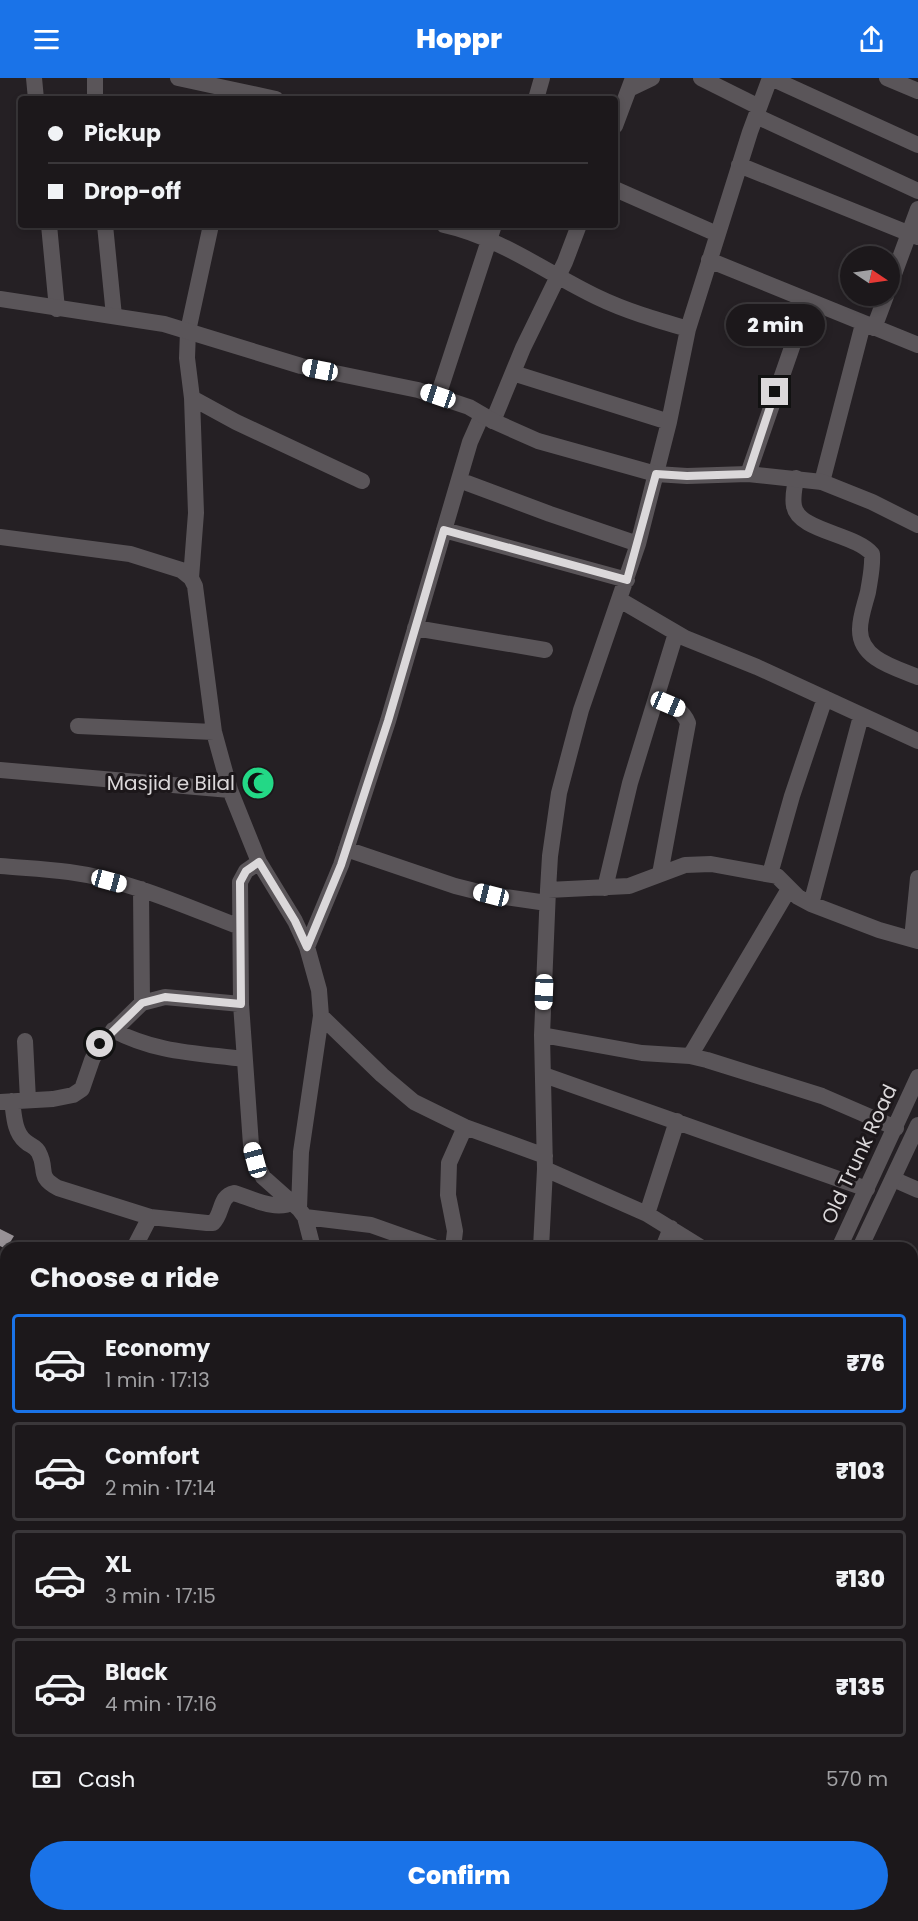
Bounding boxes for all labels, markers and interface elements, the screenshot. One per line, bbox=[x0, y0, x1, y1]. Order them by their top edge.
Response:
text: Hoppr bbox=[416, 20, 502, 57]
icon: menu bbox=[30, 23, 63, 56]
icon: share bbox=[855, 23, 888, 56]
text: Pickup bbox=[84, 118, 161, 149]
text: Drop-off bbox=[84, 176, 181, 207]
north arrow bbox=[840, 246, 900, 306]
map controls bbox=[840, 246, 900, 306]
callout: 2 min bbox=[726, 305, 824, 347]
text: 2 min bbox=[747, 311, 804, 339]
car bbox=[301, 358, 339, 382]
route end bbox=[761, 378, 788, 405]
car bbox=[418, 382, 458, 410]
car bbox=[648, 689, 688, 719]
mosque icon: Masjid e Bilal bbox=[240, 765, 276, 801]
place label: Masjid e Bilal bbox=[107, 769, 235, 797]
car bbox=[89, 868, 129, 894]
car bbox=[471, 882, 511, 908]
car bbox=[534, 974, 554, 1010]
route start bbox=[86, 1030, 113, 1057]
street label: Old Trunk Road bbox=[814, 1080, 904, 1228]
car bbox=[242, 1140, 268, 1180]
text: Choose a ride bbox=[30, 1259, 219, 1296]
text: Economy bbox=[105, 1333, 210, 1364]
icon: car bbox=[33, 1337, 87, 1391]
text: ₹76 bbox=[847, 1348, 885, 1379]
text: 1 min · 17:13 bbox=[105, 1366, 210, 1394]
text: Comfort bbox=[105, 1441, 199, 1472]
icon: car bbox=[33, 1445, 87, 1499]
text: ₹103 bbox=[836, 1456, 885, 1487]
text: 2 min · 17:14 bbox=[105, 1474, 216, 1502]
text: XL bbox=[105, 1549, 131, 1580]
icon: car bbox=[33, 1553, 87, 1607]
text: ₹130 bbox=[836, 1564, 885, 1595]
text: 3 min · 17:15 bbox=[105, 1582, 216, 1610]
text: Black bbox=[105, 1657, 168, 1688]
icon: car bbox=[33, 1661, 87, 1715]
text: ₹135 bbox=[836, 1672, 885, 1703]
text: 4 min · 17:16 bbox=[105, 1690, 217, 1718]
icon: cash bbox=[30, 1763, 63, 1796]
text: Cash bbox=[78, 1764, 135, 1795]
text: 570 m bbox=[826, 1765, 888, 1793]
button: Confirm bbox=[30, 1841, 888, 1910]

